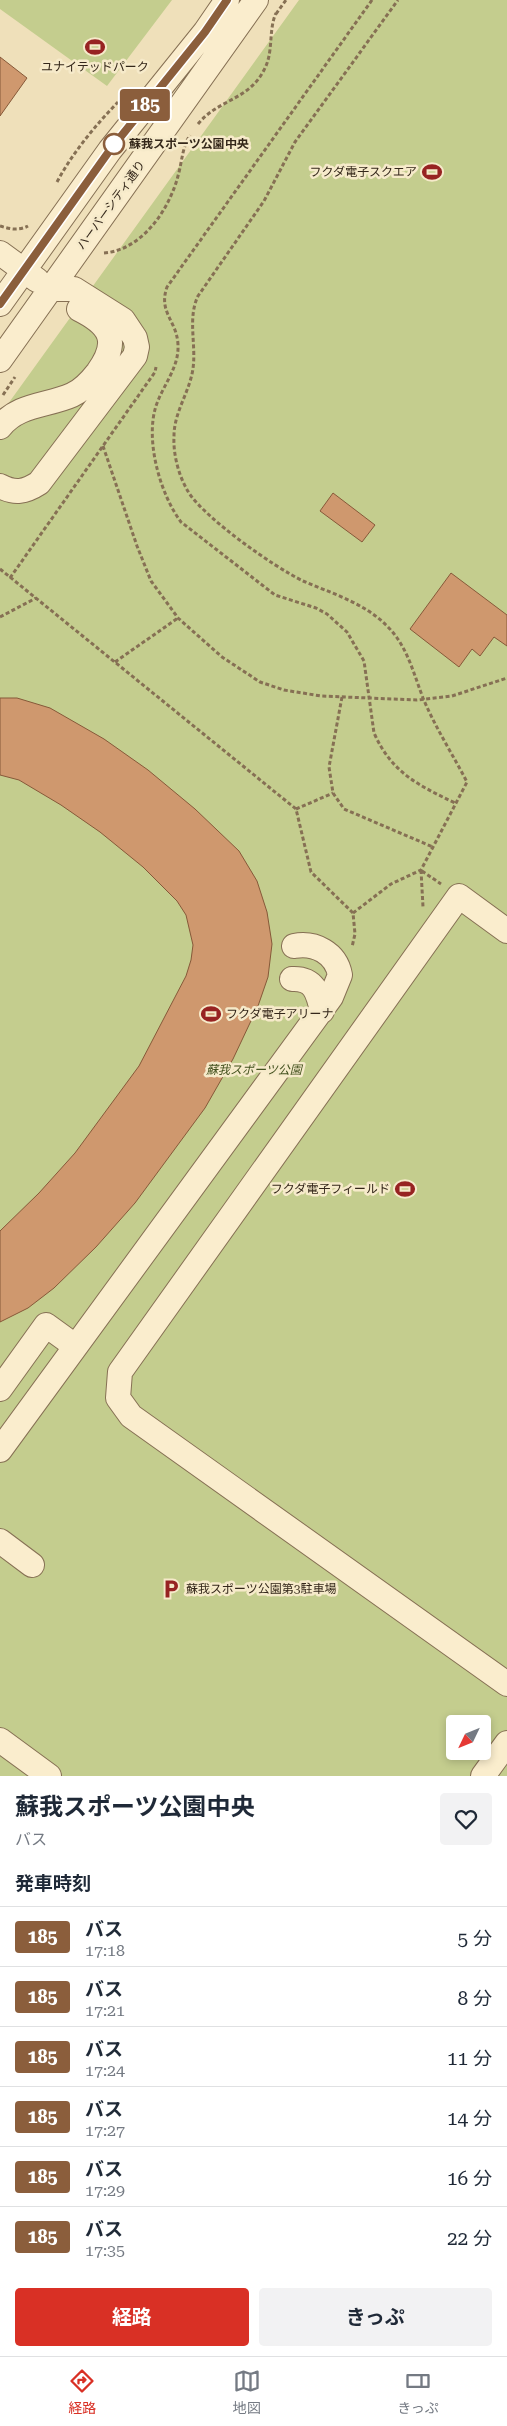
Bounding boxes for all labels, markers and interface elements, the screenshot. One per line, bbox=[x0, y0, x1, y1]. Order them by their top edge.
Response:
sports icon: ユナイテッドパーク bbox=[84, 36, 106, 58]
place label: ユナイテッドパーク bbox=[41, 60, 149, 74]
line badge: 185 bbox=[116, 89, 174, 121]
text: 185 bbox=[130, 94, 160, 115]
marker: 蘇我スポーツ公園中央 bbox=[103, 133, 125, 155]
place label: 蘇我スポーツ公園中央 bbox=[129, 137, 249, 151]
street label: ハーバーシティ通り bbox=[74, 158, 148, 252]
sports icon: フクダ電子スクエア bbox=[421, 161, 443, 183]
place label: フクダ電子スクエア bbox=[309, 165, 417, 179]
sports icon: フクダ電子アリーナ bbox=[200, 1003, 222, 1025]
place label: フクダ電子アリーナ bbox=[226, 1007, 334, 1021]
park label: 蘇我スポーツ公園 bbox=[206, 1063, 304, 1077]
sports icon: フクダ電子フィールド bbox=[394, 1178, 416, 1200]
place label: フクダ電子フィールド bbox=[271, 1182, 390, 1196]
parking icon: 蘇我スポーツ公園第3駐車場 bbox=[160, 1578, 182, 1600]
place label: 蘇我スポーツ公園第3駐車場 bbox=[186, 1582, 336, 1596]
north arrow bbox=[446, 1715, 491, 1760]
map controls bbox=[446, 1715, 491, 1760]
text: 蘇我スポーツ公園中央 bbox=[15, 1793, 255, 1821]
button: heart bbox=[440, 1793, 492, 1845]
text: バス bbox=[15, 1830, 47, 1849]
text: 発車時刻 bbox=[15, 1872, 91, 1895]
text: バス bbox=[85, 1918, 123, 1941]
text: 185 bbox=[27, 1926, 58, 1947]
text: 5 分 bbox=[458, 1927, 492, 1950]
text: 17:18 bbox=[85, 1941, 125, 1960]
text: バス bbox=[85, 1978, 123, 2001]
text: 185 bbox=[27, 1986, 58, 2007]
text: 8 分 bbox=[458, 1987, 492, 2010]
text: 17:21 bbox=[85, 2001, 125, 2020]
text: バス bbox=[85, 2038, 123, 2061]
text: 185 bbox=[27, 2046, 58, 2067]
text: 11 分 bbox=[447, 2047, 492, 2070]
text: 17:24 bbox=[85, 2061, 125, 2080]
text: バス bbox=[85, 2098, 123, 2121]
text: 185 bbox=[27, 2106, 58, 2127]
text: 14 分 bbox=[447, 2107, 492, 2130]
text: 17:27 bbox=[85, 2121, 125, 2140]
text: バス bbox=[85, 2158, 123, 2181]
text: 185 bbox=[27, 2166, 58, 2187]
text: 16 分 bbox=[447, 2167, 492, 2190]
text: 17:29 bbox=[85, 2181, 125, 2200]
text: バス bbox=[85, 2218, 123, 2241]
text: 185 bbox=[27, 2226, 58, 2247]
text: 22 分 bbox=[447, 2227, 492, 2250]
text: 17:35 bbox=[85, 2241, 125, 2260]
button: 経路 bbox=[15, 2288, 249, 2346]
button: きっぷ bbox=[259, 2288, 492, 2346]
tab: 経路 bbox=[68, 2367, 96, 2417]
tab: 地図 bbox=[233, 2367, 261, 2417]
tab: きっぷ bbox=[397, 2367, 439, 2417]

